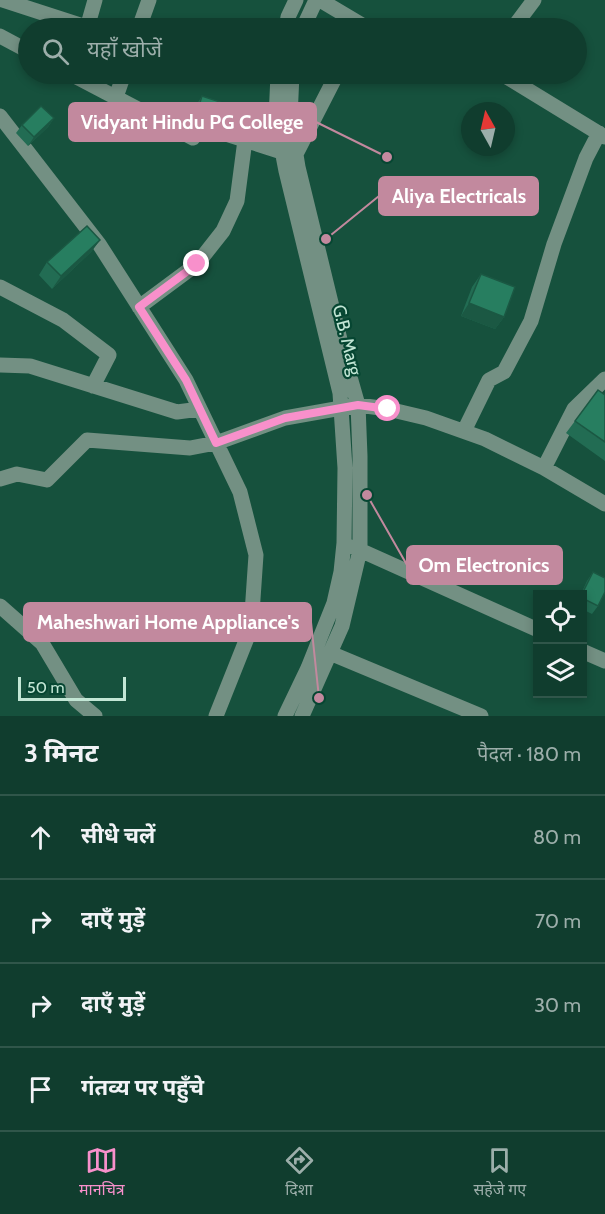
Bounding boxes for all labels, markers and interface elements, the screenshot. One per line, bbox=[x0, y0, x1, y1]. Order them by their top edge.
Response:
search box bbox=[18, 18, 587, 84]
icon: search bbox=[39, 35, 72, 68]
text: यहाँ खोजें bbox=[87, 36, 162, 63]
north arrow bbox=[461, 102, 515, 156]
callout: Vidyant Hindu PG College bbox=[69, 103, 316, 141]
text: Vidyant Hindu PG College bbox=[81, 110, 303, 134]
callout: Aliya Electricals bbox=[379, 177, 538, 215]
text: Aliya Electricals bbox=[392, 184, 526, 208]
route end bbox=[183, 250, 209, 276]
street label: G.B. Marg bbox=[328, 302, 367, 379]
route start bbox=[374, 395, 400, 421]
callout: Om Electronics bbox=[407, 546, 562, 584]
text: Om Electronics bbox=[419, 553, 549, 577]
map controls bbox=[533, 590, 587, 698]
button: locate bbox=[533, 590, 587, 644]
callout: Maheshwari Home Appliance's bbox=[24, 603, 311, 641]
text: Maheshwari Home Appliance's bbox=[37, 610, 299, 634]
button: layers bbox=[533, 644, 587, 698]
scale bar bbox=[18, 674, 126, 702]
text: 50 m bbox=[27, 678, 64, 697]
text: 3 मिनट bbox=[24, 737, 98, 769]
text: पैदल · 180 m bbox=[477, 742, 581, 766]
icon: ahead bbox=[24, 821, 57, 854]
text: सीधे चलें bbox=[81, 822, 155, 849]
text: 80 m bbox=[533, 825, 581, 849]
icon: right bbox=[24, 905, 57, 938]
text: दाएँ मुड़ें bbox=[81, 906, 145, 933]
text: 70 m bbox=[535, 909, 581, 933]
icon: right bbox=[24, 989, 57, 1022]
text: दाएँ मुड़ें bbox=[81, 990, 145, 1017]
text: 30 m bbox=[534, 993, 581, 1017]
icon: arrive bbox=[24, 1073, 57, 1106]
text: गंतव्य पर पहुँचे bbox=[81, 1074, 204, 1101]
tab: मानचित्र bbox=[79, 1144, 125, 1202]
tab: दिशा bbox=[283, 1144, 316, 1202]
tab: सहेजे गए bbox=[473, 1144, 526, 1202]

